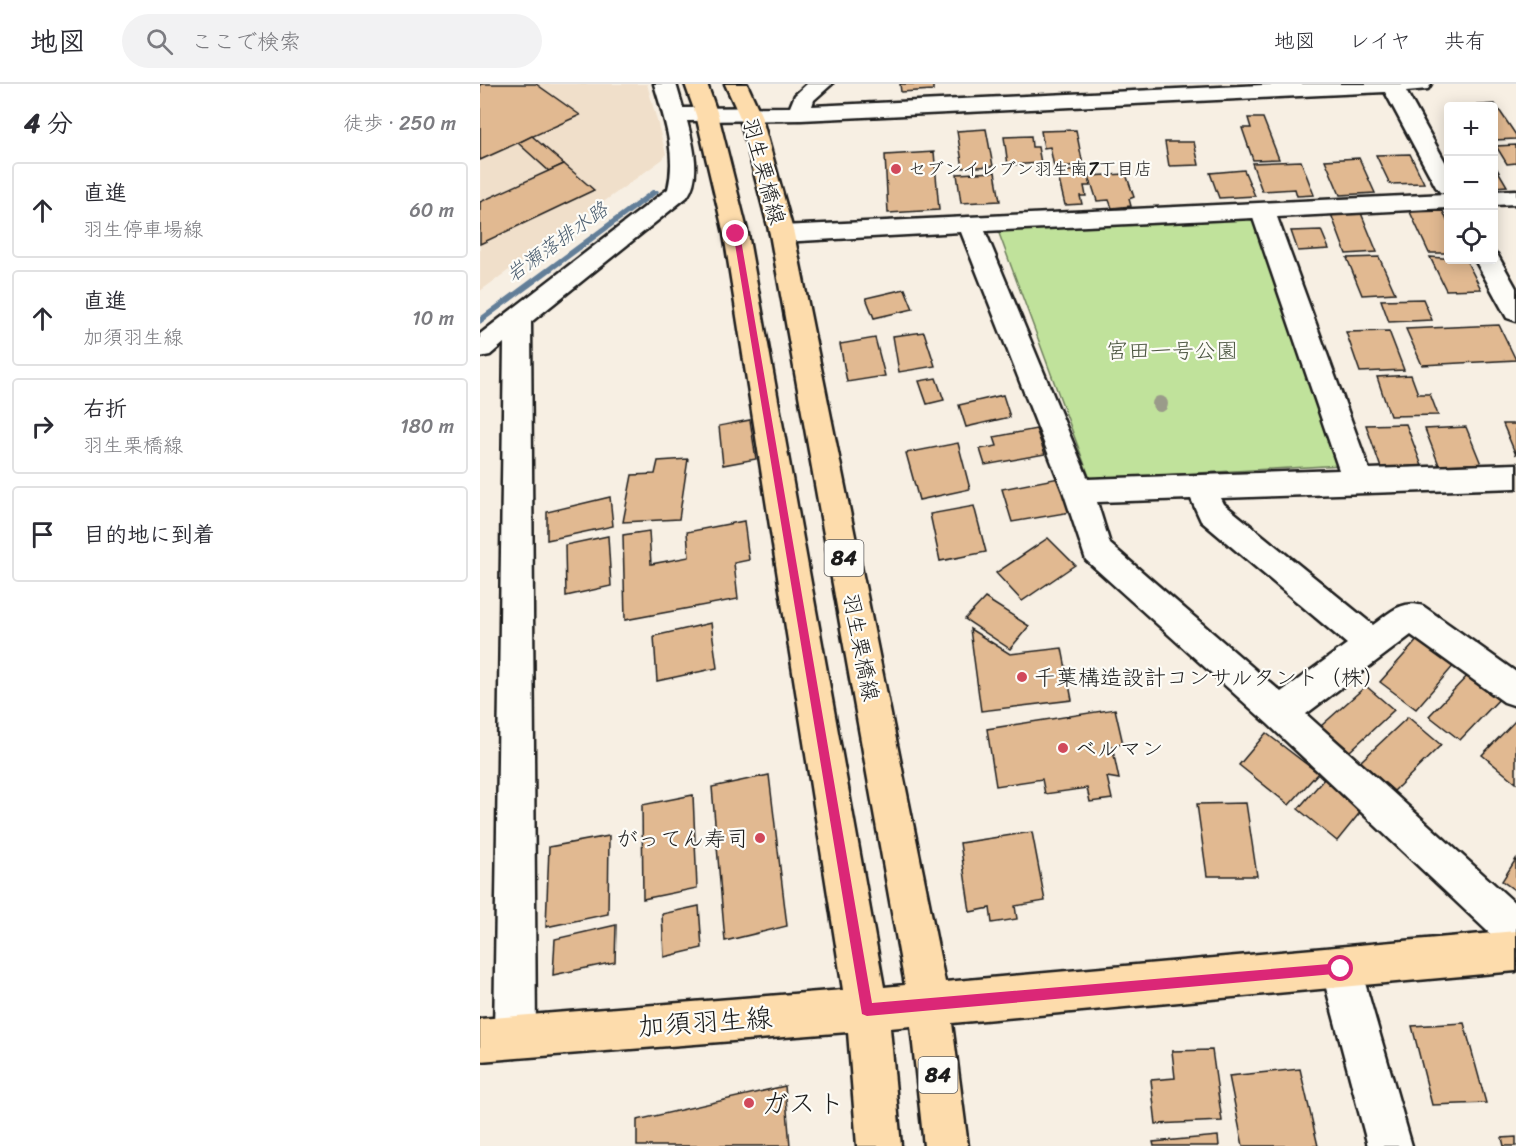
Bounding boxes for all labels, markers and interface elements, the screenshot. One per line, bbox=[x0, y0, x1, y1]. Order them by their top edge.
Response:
search box bbox=[122, 14, 542, 68]
text: 地図 bbox=[30, 17, 86, 66]
text: ここで検索 bbox=[191, 22, 301, 61]
text: 地図 bbox=[1274, 22, 1316, 60]
text: レイヤ bbox=[1349, 22, 1411, 60]
text: 共有 bbox=[1444, 22, 1486, 60]
icon: search bbox=[143, 25, 176, 58]
text: 4 分 bbox=[24, 100, 73, 146]
map controls bbox=[1444, 102, 1498, 264]
button: + bbox=[1444, 102, 1498, 156]
text: 徒歩 · 250 m bbox=[343, 106, 456, 141]
street label: 羽生栗橋線 bbox=[731, 113, 797, 229]
place label: セブンイレブン羽生南7丁目店 bbox=[908, 153, 1152, 185]
button: − bbox=[1444, 156, 1498, 210]
marker: セブンイレブン羽生南7丁目店 bbox=[889, 162, 903, 176]
text: 直進 bbox=[83, 173, 127, 212]
water label: 岩瀬落排水路 bbox=[498, 192, 617, 291]
text: 60 m bbox=[409, 193, 454, 228]
icon: ahead bbox=[26, 194, 59, 227]
button: locate bbox=[1444, 210, 1498, 264]
text: 羽生停車場線 bbox=[83, 212, 203, 247]
route end bbox=[722, 220, 748, 246]
text: 直進 bbox=[83, 281, 127, 320]
text: 10 m bbox=[412, 301, 454, 336]
icon: ahead bbox=[26, 302, 59, 335]
text: 加須羽生線 bbox=[83, 320, 183, 355]
park label: 宮田一号公園 bbox=[1106, 331, 1238, 370]
text: 右折 bbox=[83, 389, 127, 428]
text: 180 m bbox=[400, 409, 454, 444]
icon: right bbox=[26, 410, 59, 443]
text: 羽生栗橋線 bbox=[83, 428, 183, 463]
text: 目的地に到着 bbox=[83, 515, 215, 554]
icon: arrive bbox=[26, 518, 59, 551]
road number: 84 bbox=[824, 540, 864, 576]
street label: 羽生栗橋線 bbox=[831, 589, 891, 705]
place label: 千葉構造設計コンサルタント（株） bbox=[1034, 658, 1385, 697]
marker: 千葉構造設計コンサルタント（株） bbox=[1015, 670, 1029, 684]
place label: ベルマン bbox=[1075, 729, 1163, 768]
marker: ベルマン bbox=[1056, 741, 1070, 755]
place label: がってん寿司 bbox=[616, 819, 748, 858]
marker: がってん寿司 bbox=[753, 831, 767, 845]
route start bbox=[1327, 955, 1353, 981]
street label: 加須羽生線 bbox=[636, 993, 774, 1051]
road number: 84 bbox=[918, 1057, 958, 1093]
place label: ガスト bbox=[761, 1079, 845, 1127]
marker: ガスト bbox=[742, 1096, 756, 1110]

